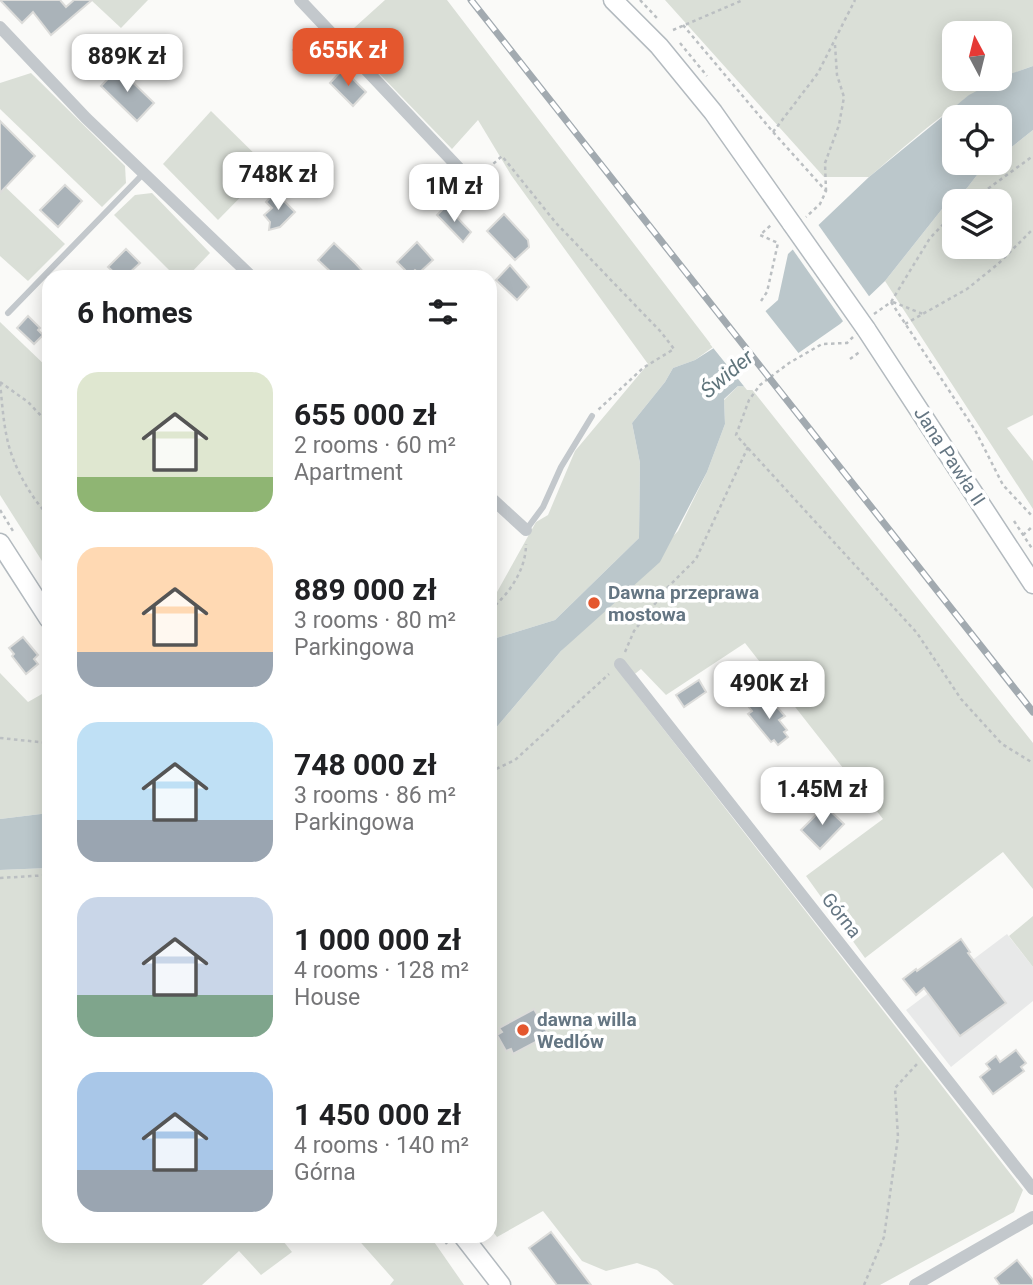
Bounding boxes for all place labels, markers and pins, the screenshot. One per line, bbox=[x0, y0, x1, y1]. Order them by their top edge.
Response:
pin: 655K zł bbox=[283, 28, 413, 88]
pin: 889K zł bbox=[62, 34, 192, 94]
pin: 748K zł bbox=[213, 152, 343, 212]
pin: 1M zł bbox=[405, 164, 503, 224]
place label: Dawna przeprawa mostowa bbox=[608, 581, 759, 626]
marker: Dawna przeprawa mostowa bbox=[586, 595, 602, 611]
pin: 490K zł bbox=[704, 662, 834, 721]
pin: 1.45M zł bbox=[750, 768, 894, 827]
place label: dawna willa Wedlów bbox=[537, 1008, 637, 1053]
marker: dawna willa Wedlów bbox=[515, 1022, 531, 1038]

